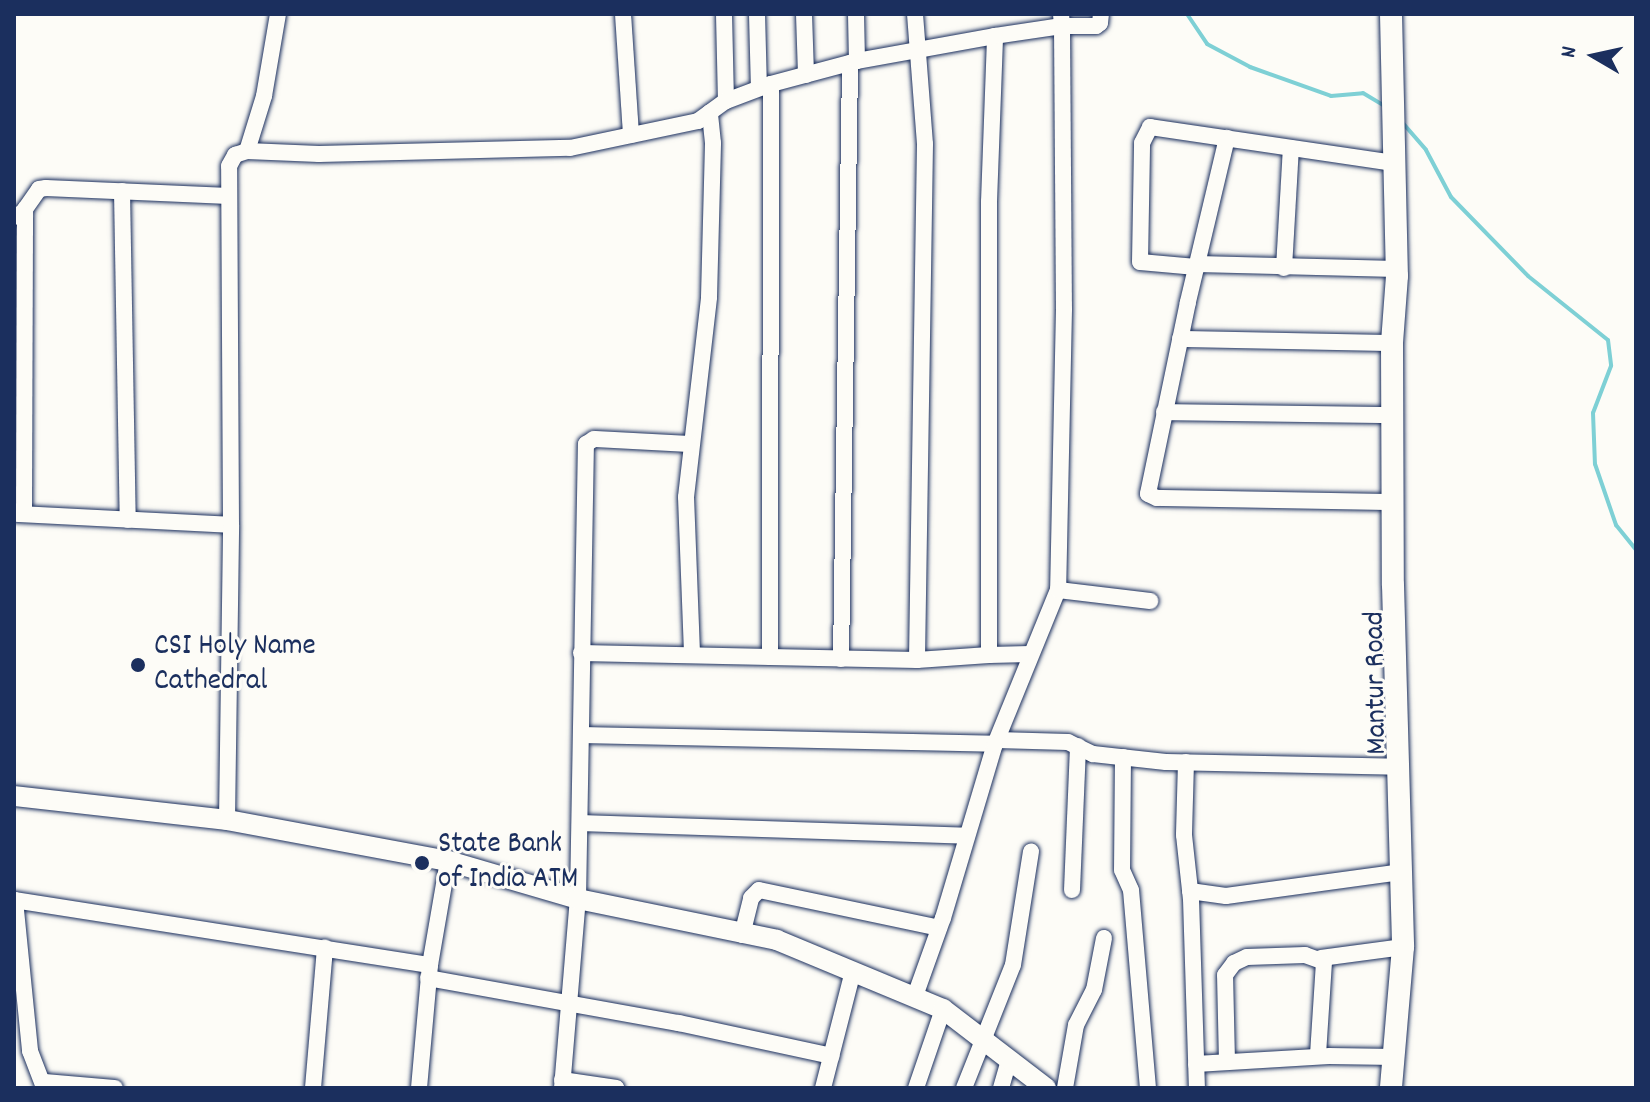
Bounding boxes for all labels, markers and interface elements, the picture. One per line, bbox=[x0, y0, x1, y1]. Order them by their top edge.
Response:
north arrow bbox=[1554, 16, 1634, 96]
text: N bbox=[1554, 44, 1586, 60]
street label: Mantur Road bbox=[1359, 611, 1397, 755]
place label: CSI Holy Name Cathedral bbox=[154, 630, 316, 700]
marker: CSI Holy Name Cathedral bbox=[129, 656, 147, 674]
place label: State Bank of India ATM bbox=[438, 828, 578, 898]
marker: State Bank of India ATM bbox=[413, 854, 431, 872]

